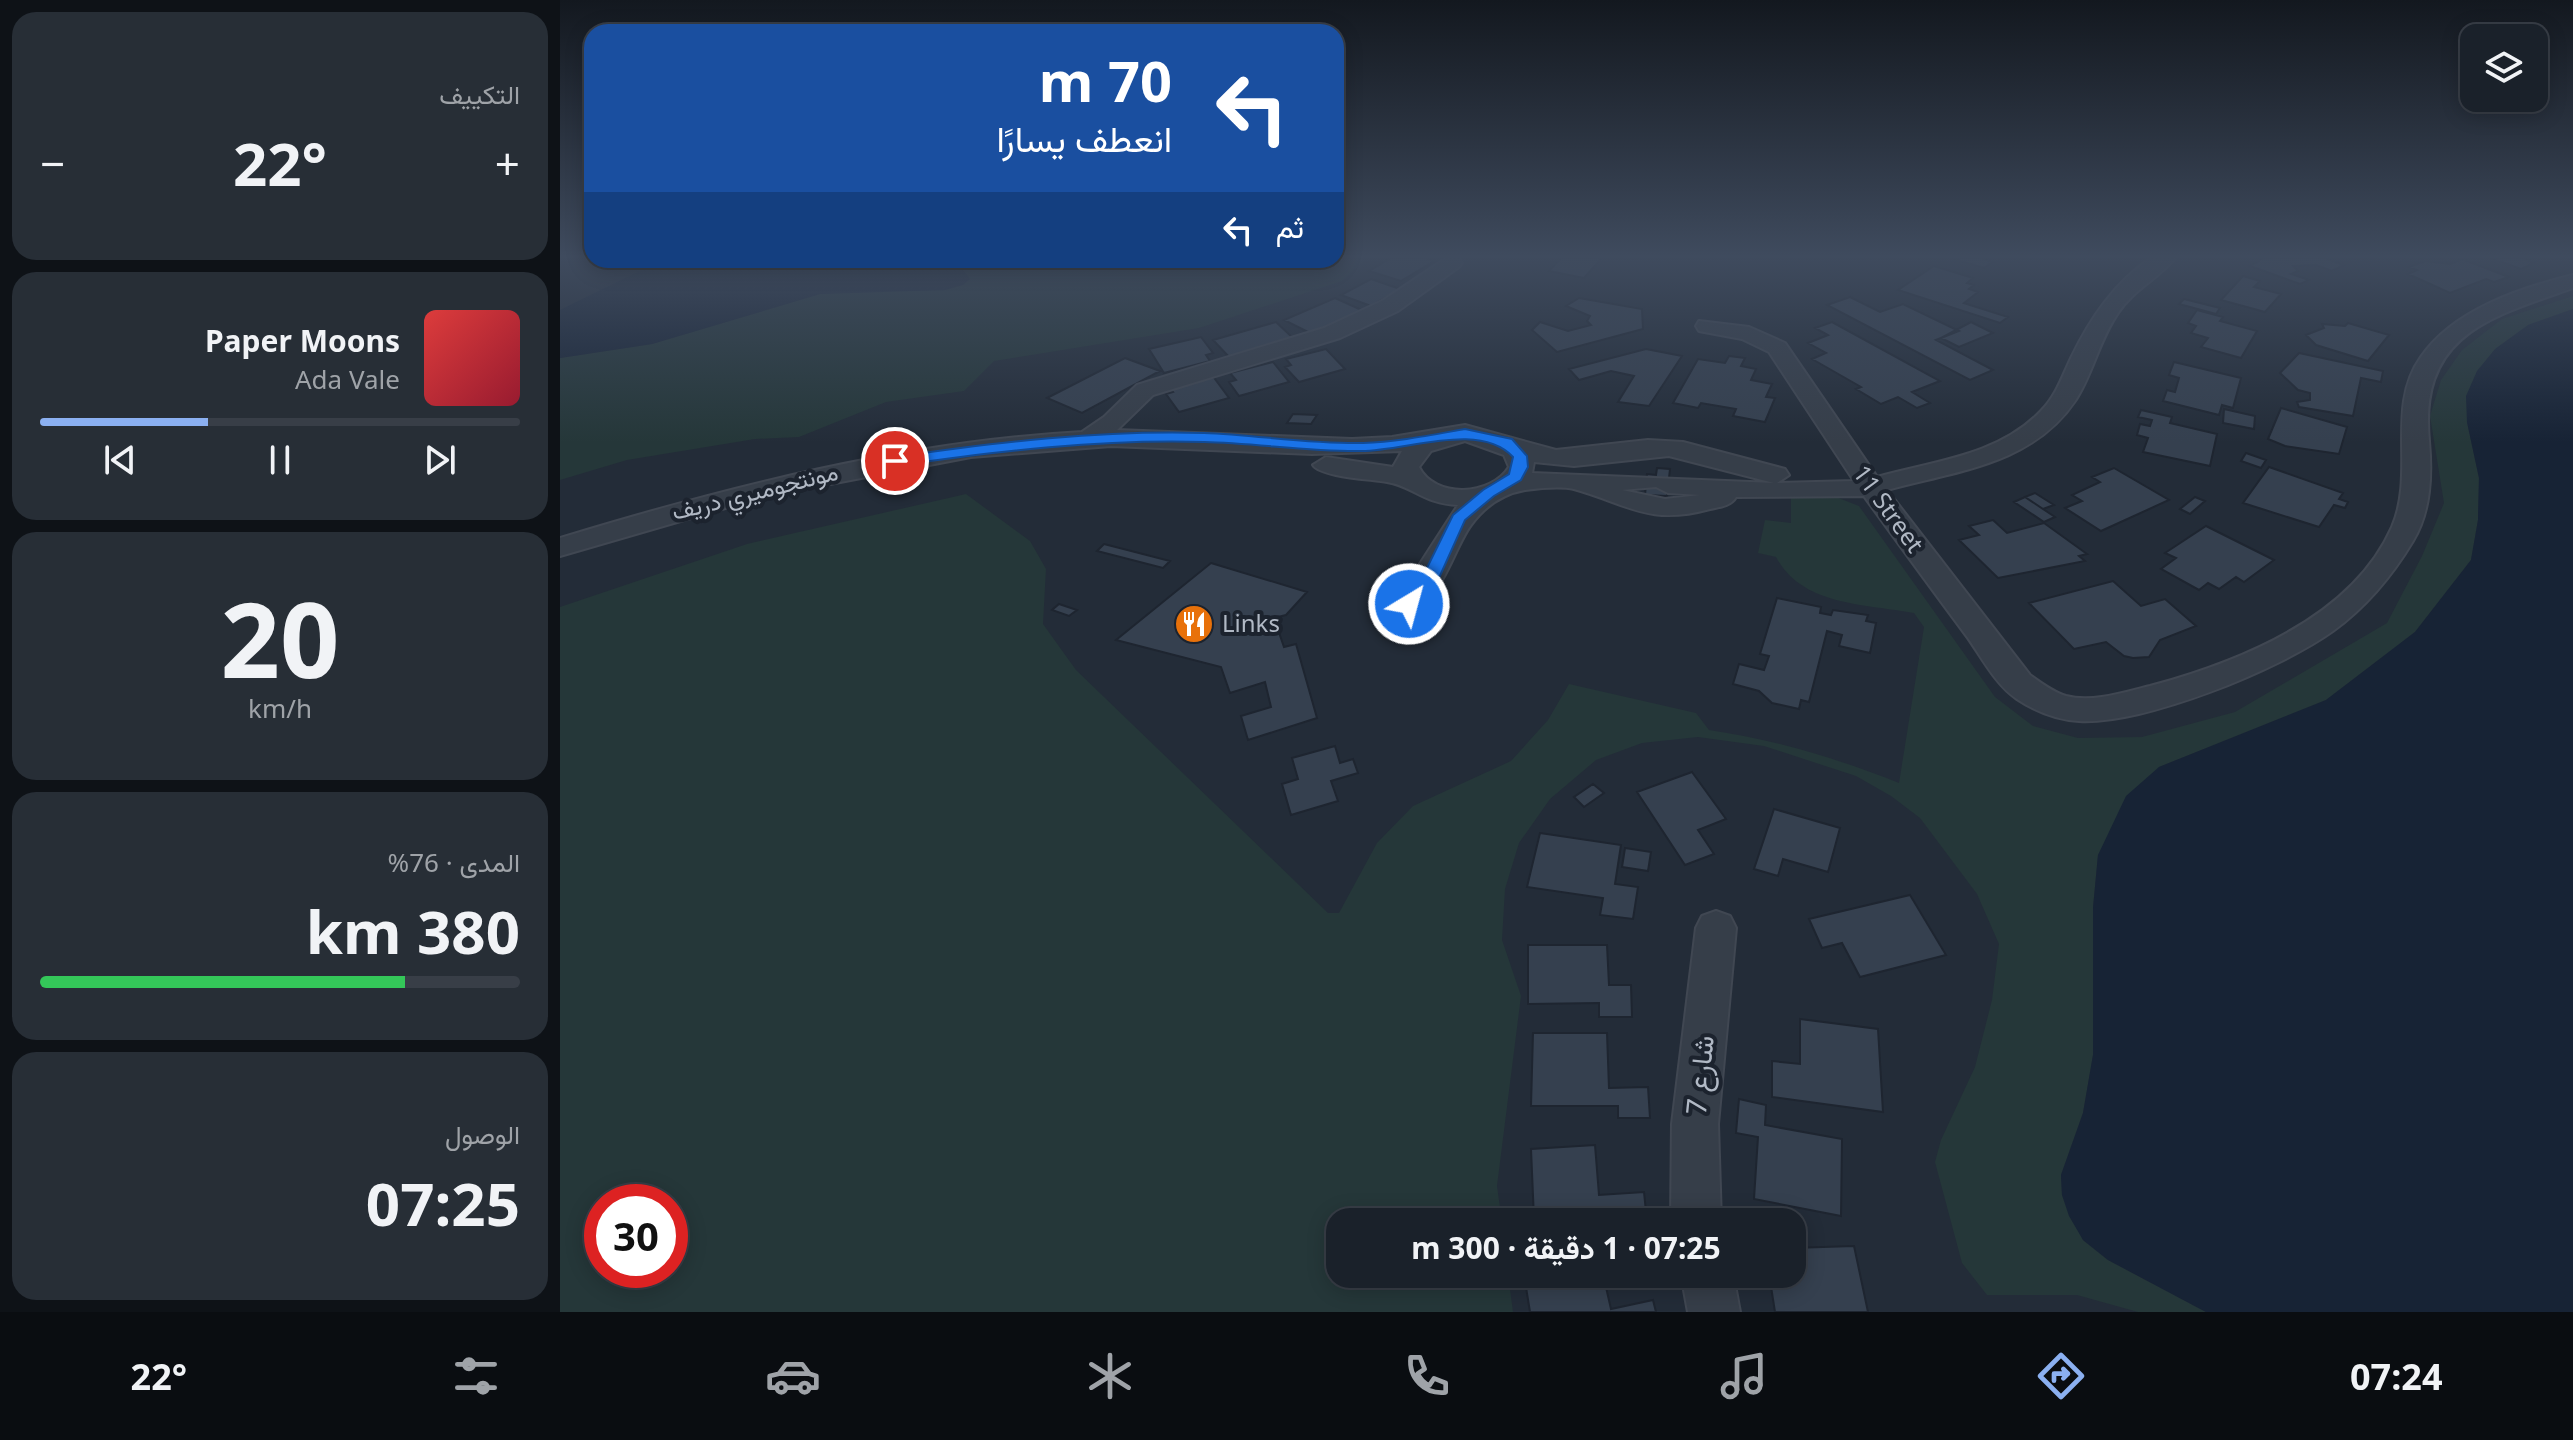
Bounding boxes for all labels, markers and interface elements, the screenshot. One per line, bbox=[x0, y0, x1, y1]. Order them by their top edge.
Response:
map controls bbox=[2460, 24, 2548, 112]
button: layers bbox=[2460, 24, 2548, 112]
text: 70 m bbox=[1039, 42, 1172, 118]
icon: left bbox=[1200, 56, 1304, 160]
text: التكييف bbox=[439, 76, 520, 112]
text: انعطف يسارًا bbox=[996, 114, 1172, 163]
text: 22° bbox=[233, 122, 327, 204]
text: − bbox=[40, 133, 65, 193]
text: + bbox=[495, 133, 520, 193]
text: ثم bbox=[1276, 206, 1304, 247]
icon: left bbox=[1216, 208, 1260, 252]
text: Paper Moons bbox=[205, 320, 400, 361]
text: Ada Vale bbox=[295, 361, 400, 397]
pin bbox=[861, 427, 929, 495]
icon: previous bbox=[98, 438, 142, 482]
icon: pause bbox=[258, 438, 302, 482]
icon: next bbox=[418, 438, 462, 482]
icon: arrive bbox=[873, 439, 917, 483]
street label: مونتجوميري دريف bbox=[668, 454, 842, 531]
street label: 11 Street bbox=[1846, 458, 1932, 559]
position arrow bbox=[1367, 562, 1451, 646]
text: 20 bbox=[221, 567, 340, 708]
restaurant icon: Links bbox=[1173, 603, 1215, 645]
place label: Links bbox=[1222, 606, 1280, 639]
text: km/h bbox=[248, 690, 312, 726]
text: المدى · 76% bbox=[388, 844, 520, 880]
text: 380 km bbox=[306, 890, 520, 972]
street label: شارع 7 bbox=[1676, 1033, 1723, 1117]
text: الوصول bbox=[445, 1116, 520, 1152]
text: 07:25 bbox=[366, 1162, 520, 1244]
speed limit sign: 30 bbox=[584, 1184, 688, 1288]
text: 07:25 · 1 دقيقة · 300 m bbox=[1411, 1227, 1721, 1268]
icon: filters bbox=[448, 1348, 504, 1404]
icon: car bbox=[765, 1348, 821, 1404]
icon: climate bbox=[1082, 1348, 1138, 1404]
icon: phone bbox=[1399, 1348, 1455, 1404]
icon: music bbox=[1716, 1348, 1772, 1404]
icon: directions bbox=[2033, 1348, 2089, 1404]
text: 22° bbox=[131, 1352, 187, 1401]
text: 07:24 bbox=[2350, 1352, 2443, 1401]

